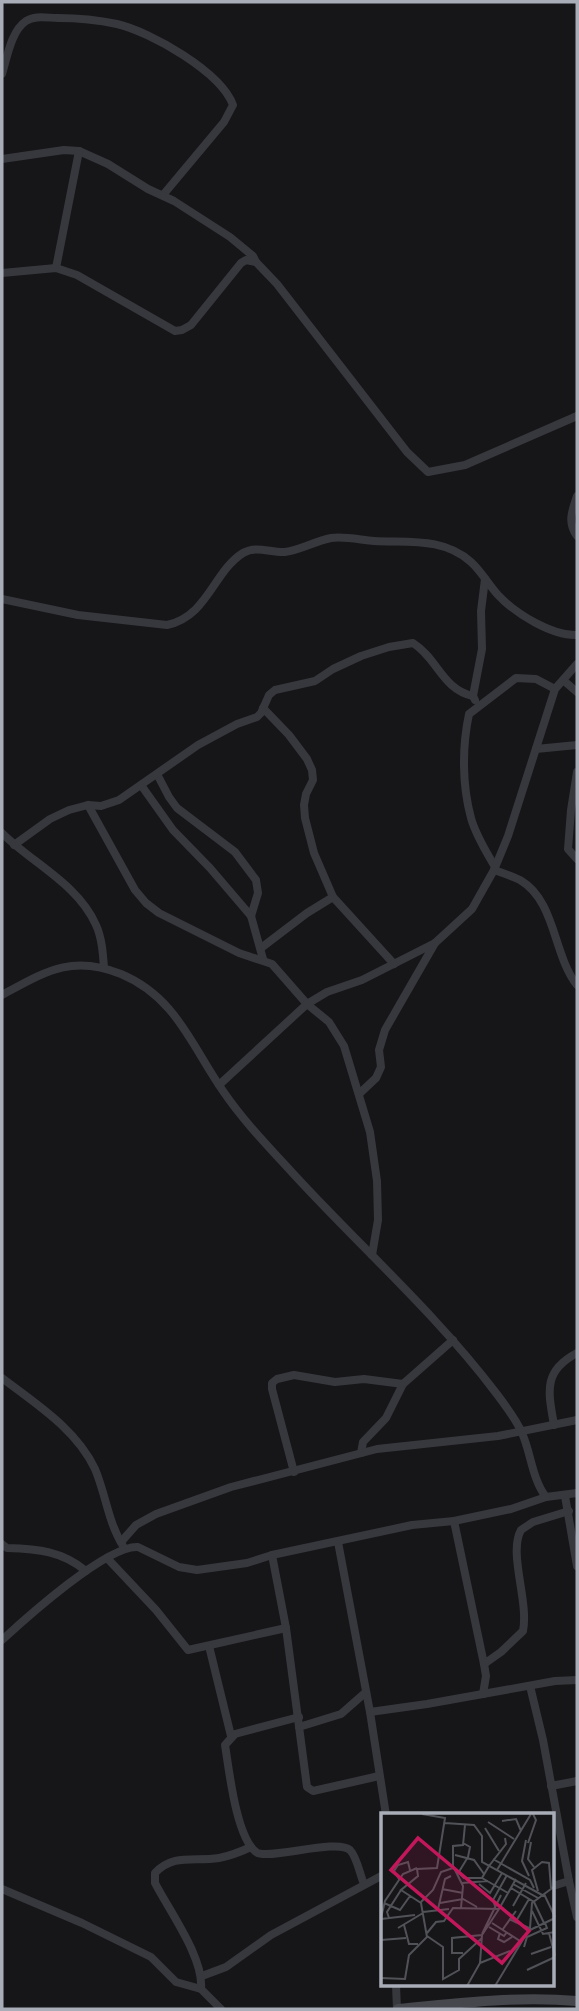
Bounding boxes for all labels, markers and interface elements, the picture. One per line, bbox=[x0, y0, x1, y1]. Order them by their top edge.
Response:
inset map bbox=[381, 1813, 554, 1986]

